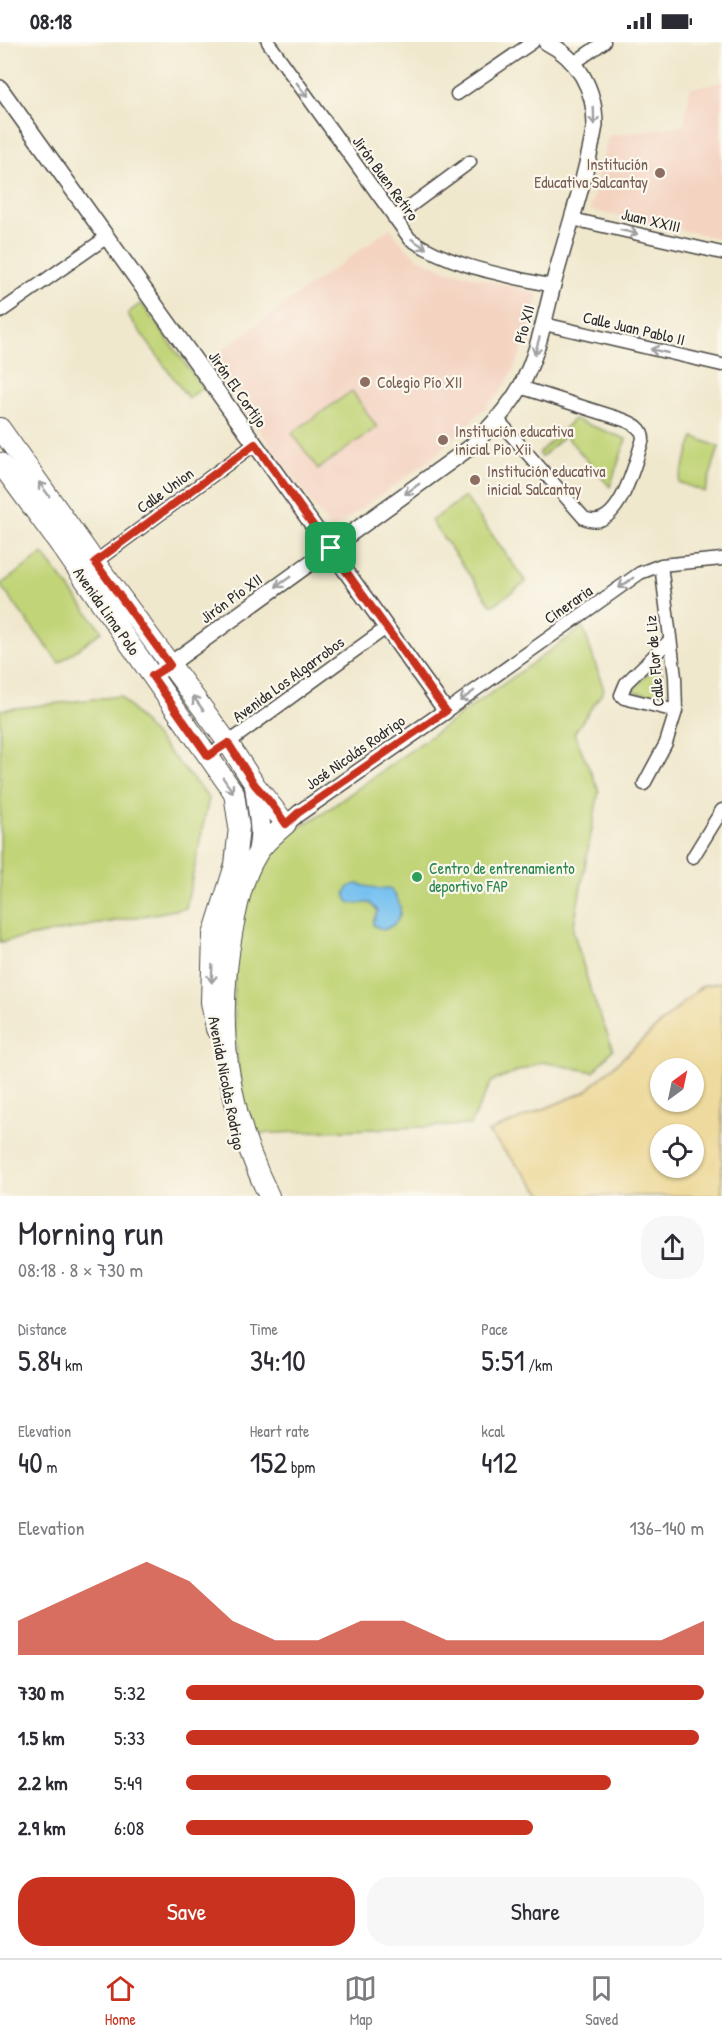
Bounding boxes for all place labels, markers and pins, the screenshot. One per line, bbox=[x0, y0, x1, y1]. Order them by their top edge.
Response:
place label: Institución Educativa Salcantay bbox=[534, 153, 648, 193]
marker: Institución Educativa Salcantay bbox=[653, 166, 667, 180]
place label: Colegio Pío XII bbox=[377, 371, 462, 393]
marker: Colegio Pío XII bbox=[358, 375, 372, 389]
place label: Institución educativa inicial Pio Xii bbox=[455, 420, 574, 460]
marker: Institución educativa inicial Pio Xii bbox=[436, 433, 450, 447]
place label: Institución educativa inicial Salcantay bbox=[487, 460, 606, 500]
marker: Institución educativa inicial Salcantay bbox=[468, 473, 482, 487]
pin bbox=[305, 522, 356, 573]
place label: Centro de entrenamiento deportivo FAP bbox=[429, 857, 575, 897]
marker: Centro de entrenamiento deportivo FAP bbox=[410, 870, 424, 884]

